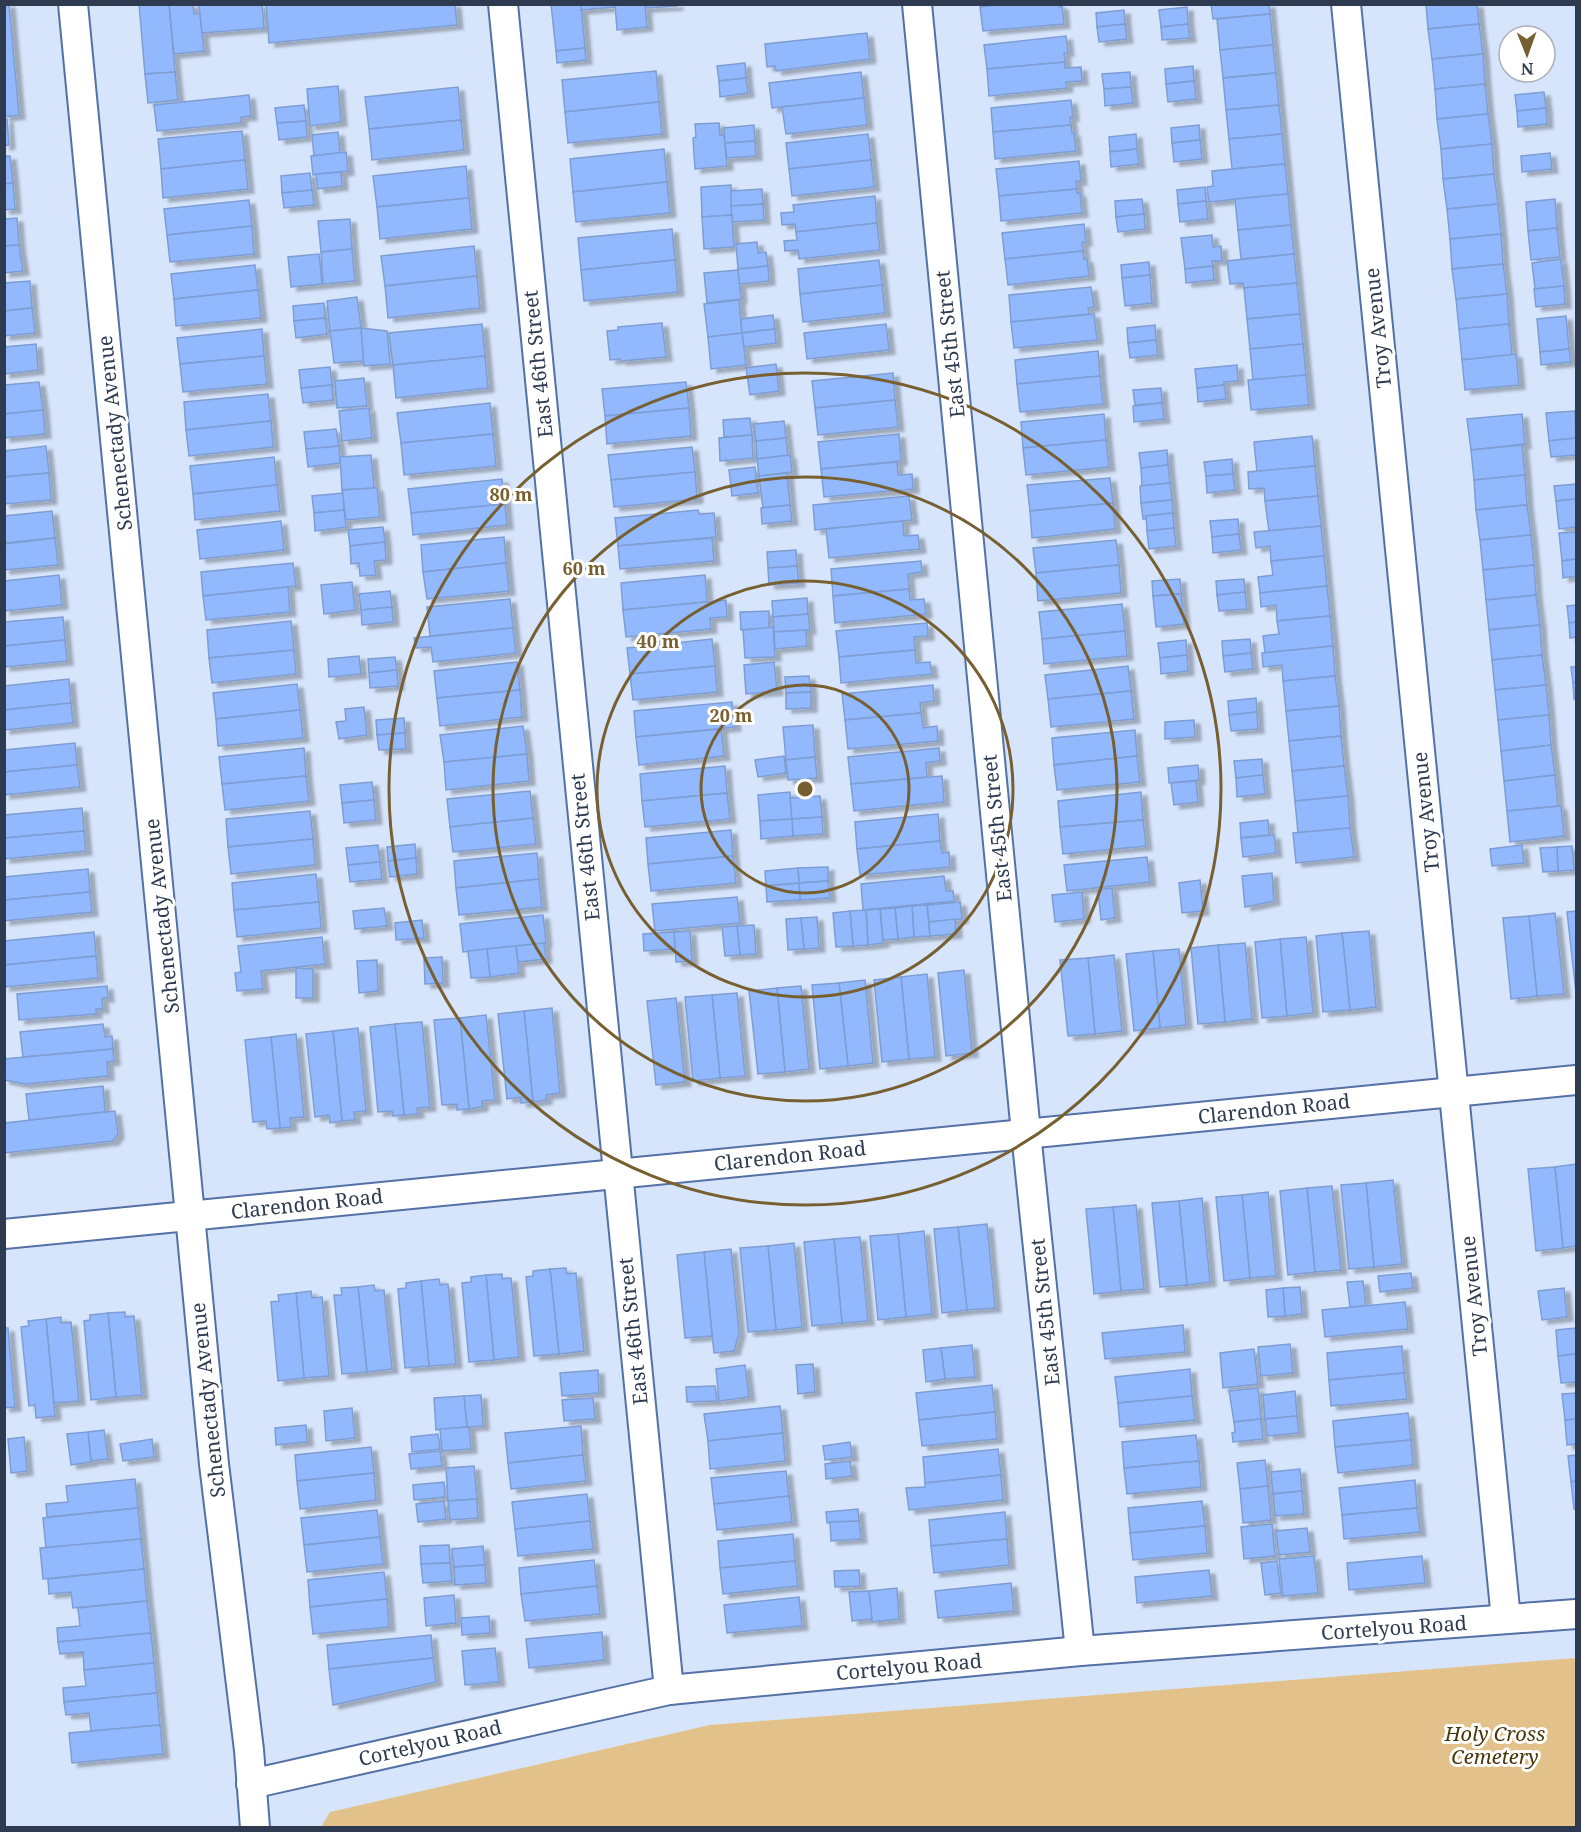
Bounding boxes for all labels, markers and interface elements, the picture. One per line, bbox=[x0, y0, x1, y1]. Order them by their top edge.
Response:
north arrow bbox=[1497, 24, 1557, 84]
text: N bbox=[1520, 58, 1534, 80]
street label: Troy Avenue bbox=[1358, 267, 1397, 390]
street label: East 45th Street bbox=[928, 269, 971, 419]
street label: East 46th Street bbox=[516, 289, 559, 439]
street label: Schenectady Avenue bbox=[91, 334, 138, 532]
text: 80 m bbox=[490, 482, 533, 506]
text: 60 m bbox=[563, 556, 606, 580]
text: 40 m bbox=[637, 629, 680, 653]
text: 20 m bbox=[710, 703, 753, 727]
street label: Troy Avenue bbox=[1406, 751, 1445, 874]
street label: East 45th Street bbox=[975, 753, 1018, 903]
street label: East 46th Street bbox=[563, 772, 606, 922]
centre of rings bbox=[795, 779, 815, 799]
street label: Schenectady Avenue bbox=[138, 817, 185, 1015]
street label: Clarendon Road bbox=[1197, 1087, 1351, 1130]
street label: Clarendon Road bbox=[713, 1134, 867, 1177]
street label: Clarendon Road bbox=[230, 1182, 384, 1225]
street label: Troy Avenue bbox=[1454, 1235, 1493, 1358]
street label: East 45th Street bbox=[1023, 1237, 1066, 1387]
street label: East 46th Street bbox=[611, 1256, 654, 1406]
street label: Schenectady Avenue bbox=[184, 1301, 231, 1499]
street label: Cortelyou Road bbox=[1320, 1609, 1468, 1646]
street label: Cortelyou Road bbox=[835, 1647, 983, 1686]
street label: Cortelyou Road bbox=[356, 1713, 504, 1772]
park label: Holy Cross Cemetery bbox=[1444, 1720, 1545, 1770]

